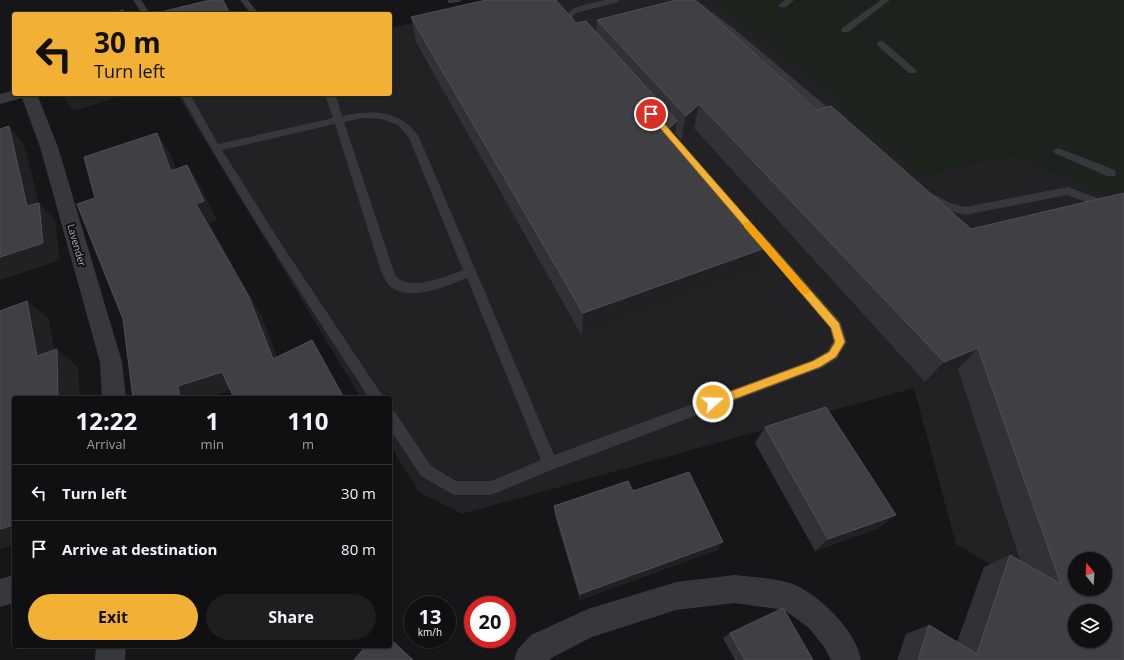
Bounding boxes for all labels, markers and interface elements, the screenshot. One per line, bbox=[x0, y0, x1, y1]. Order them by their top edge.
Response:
text: 30 m bbox=[94, 23, 161, 61]
icon: left bbox=[28, 28, 80, 80]
text: Turn left bbox=[94, 59, 165, 83]
pin bbox=[634, 97, 668, 131]
icon: arrive bbox=[640, 103, 662, 125]
street label: Lavender bbox=[64, 222, 90, 268]
position arrow bbox=[692, 381, 734, 423]
text: 12:22 bbox=[75, 404, 137, 437]
text: 1 bbox=[205, 404, 219, 437]
text: 110 bbox=[287, 404, 329, 437]
text: Arrival bbox=[87, 435, 126, 453]
text: min bbox=[201, 435, 224, 453]
text: m bbox=[302, 435, 314, 453]
icon: left bbox=[28, 482, 50, 504]
text: Turn left bbox=[62, 483, 127, 503]
text: 30 m bbox=[341, 483, 376, 503]
icon: arrive bbox=[28, 538, 50, 560]
text: Arrive at destination bbox=[62, 539, 217, 559]
text: 80 m bbox=[341, 539, 376, 559]
north arrow bbox=[1068, 552, 1112, 596]
map controls bbox=[1068, 552, 1112, 648]
button: Exit bbox=[28, 594, 198, 640]
button: Share bbox=[206, 594, 376, 640]
speed limit sign: 20 bbox=[464, 596, 516, 648]
text: 13 bbox=[419, 603, 441, 630]
button: layers bbox=[1068, 604, 1112, 648]
text: km/h bbox=[418, 625, 442, 639]

